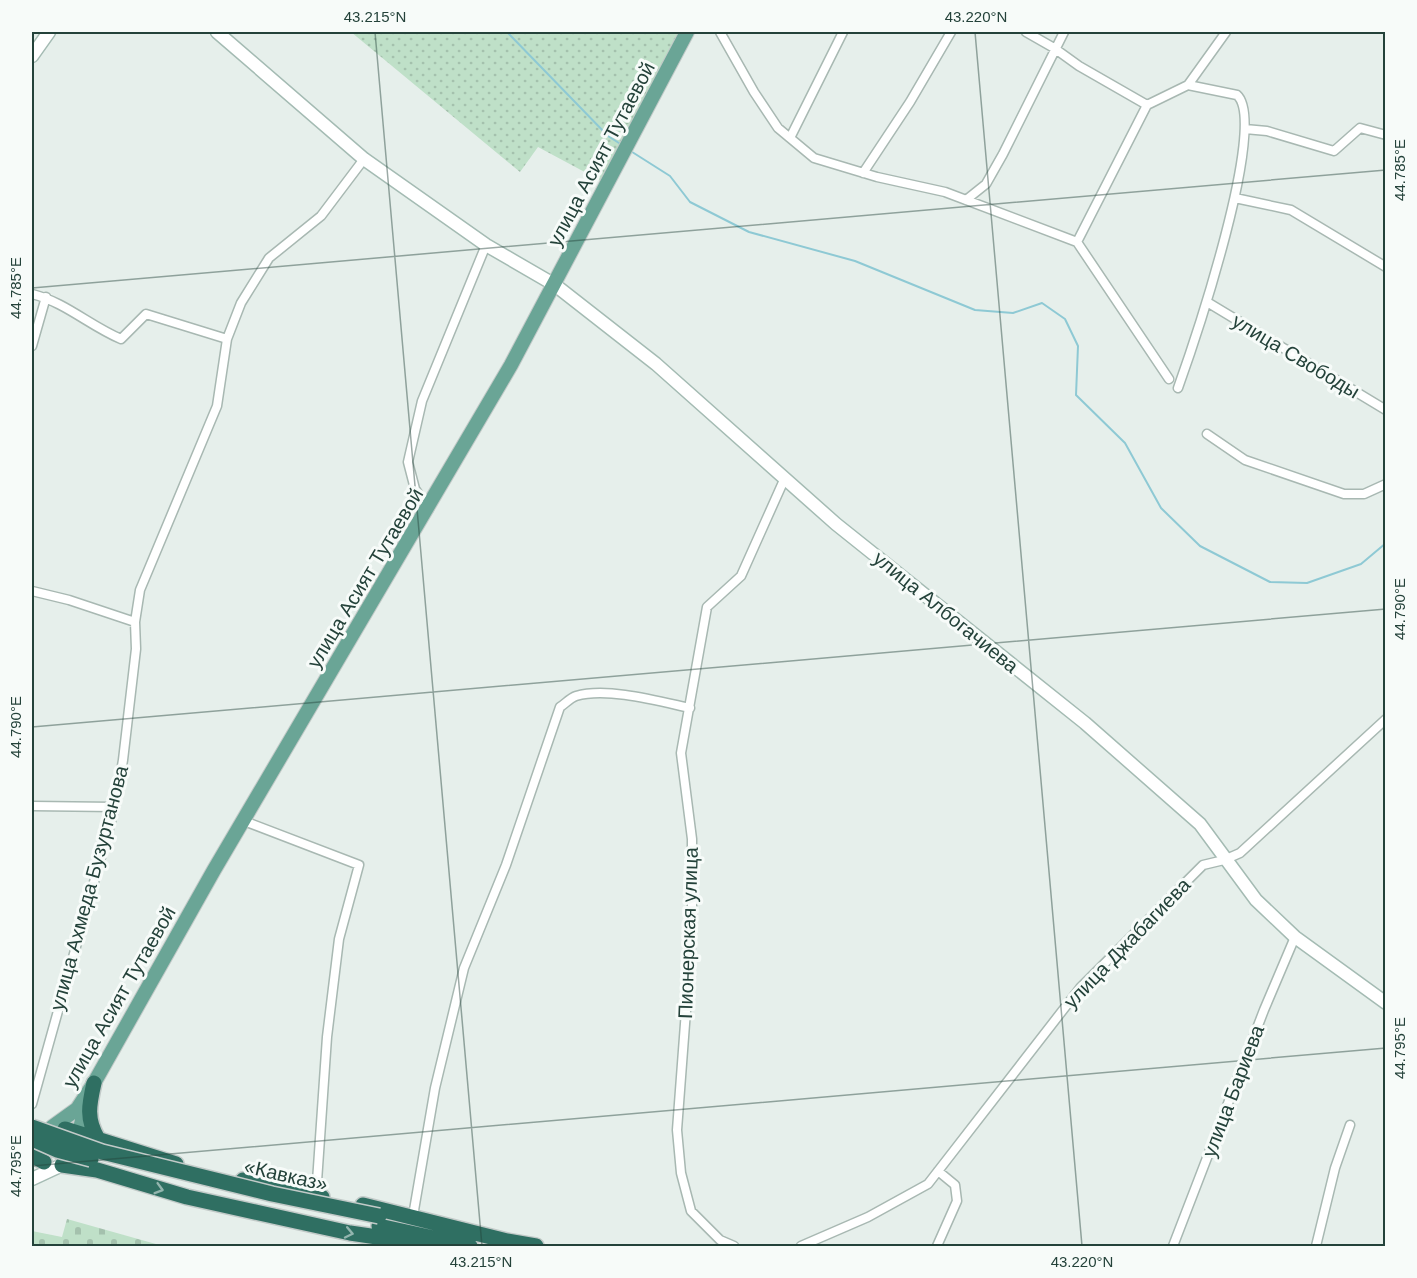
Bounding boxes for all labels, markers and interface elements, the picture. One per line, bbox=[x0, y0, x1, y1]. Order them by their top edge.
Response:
text: 43.215°N bbox=[344, 8, 406, 25]
text: 43.220°N bbox=[945, 8, 1007, 25]
street label: улица Асият Тутаевой bbox=[543, 58, 659, 250]
text: 44.785°E bbox=[1391, 139, 1408, 201]
text: 44.785°E bbox=[7, 257, 24, 319]
street label: улица Свободы bbox=[1228, 309, 1364, 403]
street label: улица Асият Тутаевой bbox=[303, 484, 427, 672]
street label: улица Албогачиева bbox=[869, 547, 1024, 678]
text: 44.790°E bbox=[1391, 578, 1408, 640]
text: 44.790°E bbox=[7, 696, 24, 758]
street label: улица Ахмеда Бузуртанова bbox=[46, 762, 133, 1013]
street label: Пионерская улица bbox=[674, 846, 702, 1019]
street label: улица Джабагиева bbox=[1059, 873, 1195, 1012]
street label: улица Асият Тутаевой bbox=[58, 902, 180, 1092]
text: 44.795°E bbox=[1391, 1017, 1408, 1079]
street label: улица Бариева bbox=[1198, 1021, 1269, 1160]
text: 44.795°E bbox=[7, 1135, 24, 1197]
street label: «Кавказ» bbox=[242, 1155, 330, 1195]
one-way arrow bbox=[154, 1181, 164, 1194]
one-way arrow bbox=[344, 1226, 354, 1239]
text: 43.215°N bbox=[450, 1253, 512, 1270]
text: 43.220°N bbox=[1051, 1253, 1113, 1270]

